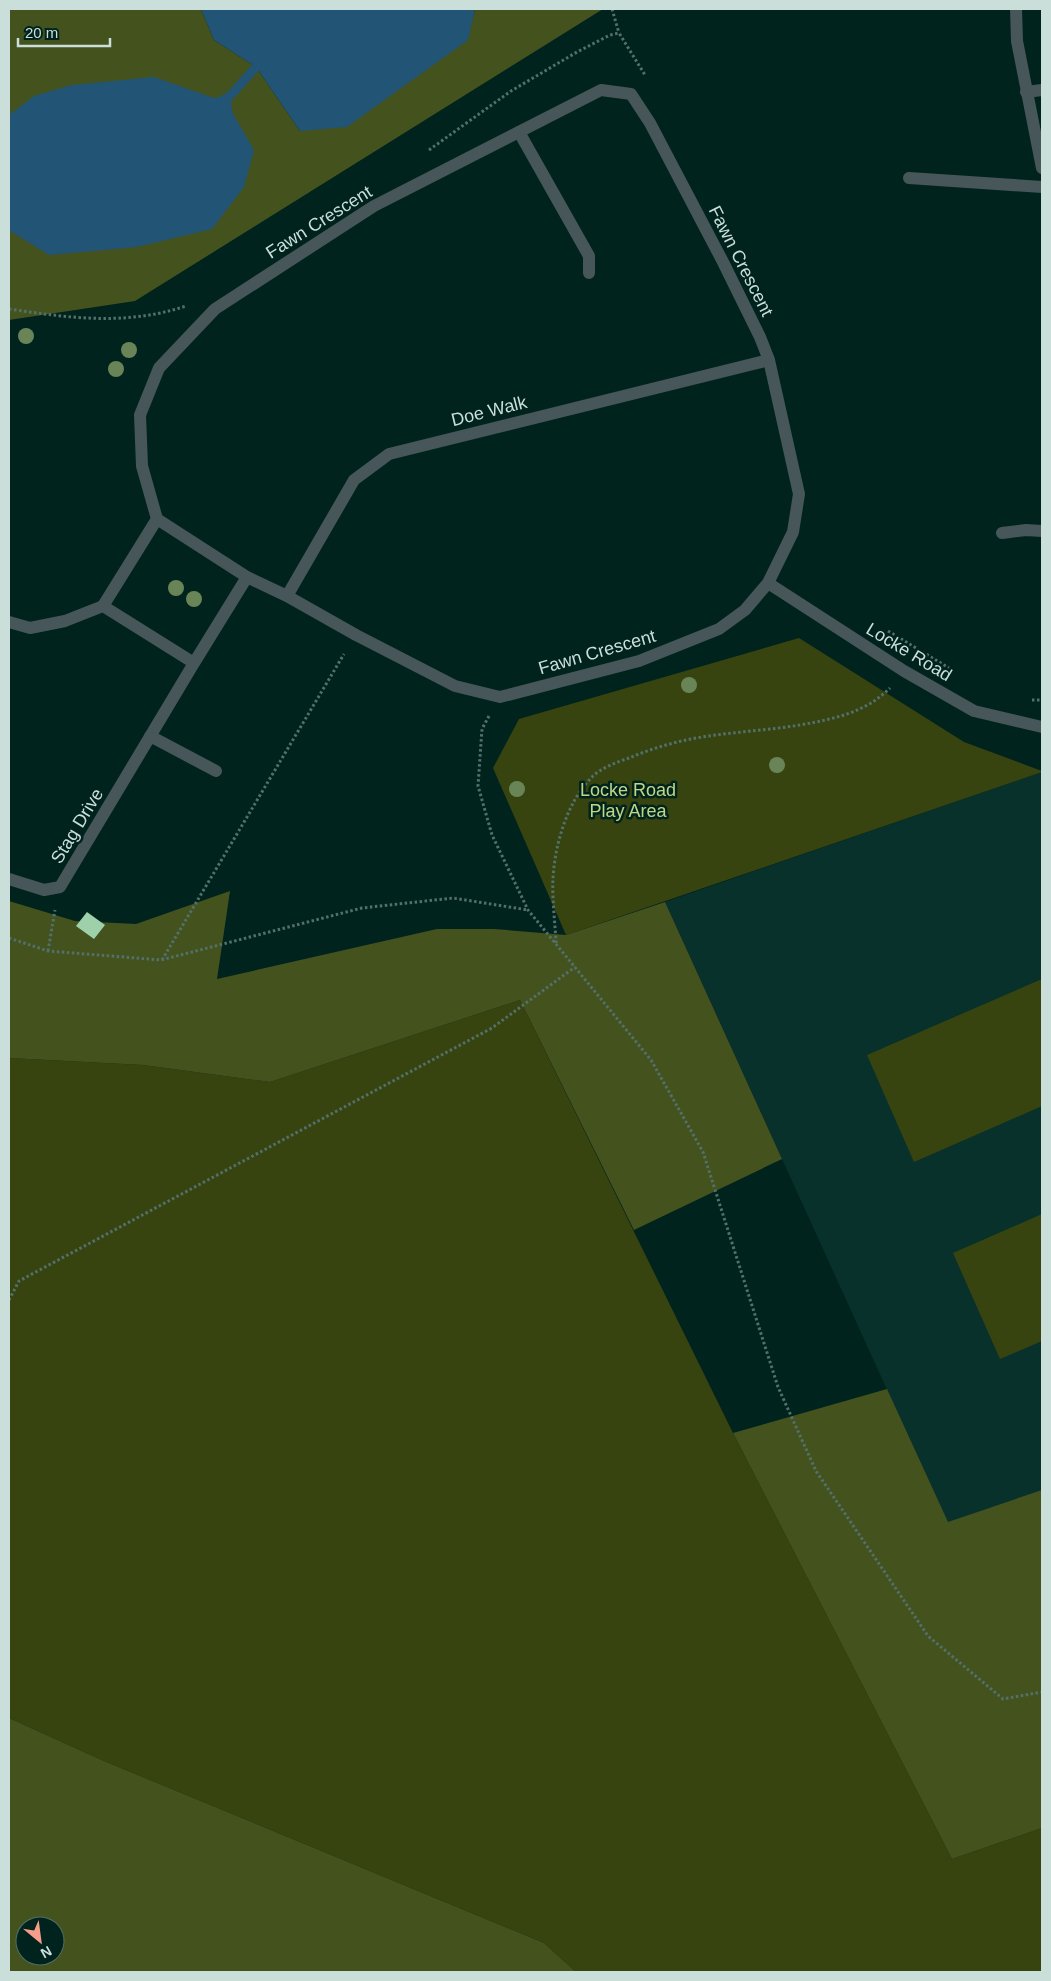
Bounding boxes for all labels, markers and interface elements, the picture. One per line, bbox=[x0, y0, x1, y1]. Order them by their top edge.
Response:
scale bar bbox=[18, 15, 110, 47]
text: 20 m bbox=[25, 24, 58, 41]
street label: Fawn Crescent bbox=[262, 181, 376, 263]
street label: Fawn Crescent bbox=[705, 203, 777, 319]
street label: Doe Walk bbox=[449, 392, 530, 430]
street label: Locke Road bbox=[863, 619, 955, 685]
street label: Fawn Crescent bbox=[536, 626, 658, 678]
park label: Locke Road Play Area bbox=[580, 780, 676, 821]
street label: Stag Drive bbox=[47, 785, 107, 867]
north arrow bbox=[15, 1916, 65, 1966]
text: N bbox=[38, 1943, 55, 1962]

